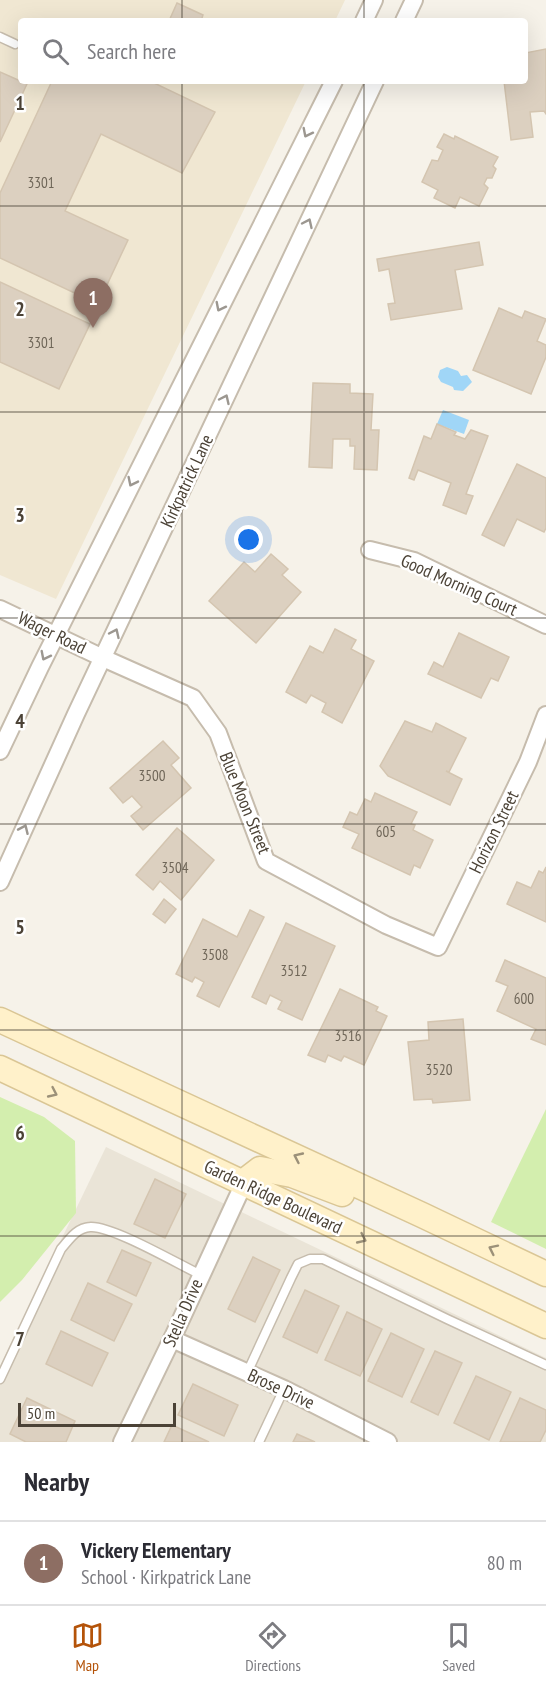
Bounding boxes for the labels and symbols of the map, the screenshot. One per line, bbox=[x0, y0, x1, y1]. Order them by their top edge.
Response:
text: 1 bbox=[15, 90, 25, 116]
one-way arrow bbox=[303, 127, 315, 138]
house number: 3301 bbox=[27, 173, 55, 192]
one-way arrow bbox=[301, 219, 313, 230]
pin: 1 bbox=[74, 278, 112, 328]
text: 2 bbox=[15, 296, 25, 322]
one-way arrow bbox=[215, 301, 227, 312]
house number: 3301 bbox=[27, 333, 55, 352]
one-way arrow bbox=[218, 395, 230, 406]
street label: Kirkpatrick Lane bbox=[155, 431, 218, 531]
one-way arrow bbox=[128, 475, 140, 486]
text: 3 bbox=[15, 502, 25, 528]
your location bbox=[234, 525, 263, 554]
street label: Good Morning Court bbox=[397, 549, 521, 621]
street label: Wager Road bbox=[14, 606, 90, 659]
one-way arrow bbox=[107, 628, 119, 639]
one-way arrow bbox=[41, 650, 53, 661]
text: 4 bbox=[15, 708, 25, 734]
street label: Blue Moon Street bbox=[215, 749, 276, 857]
house number: 3500 bbox=[138, 766, 166, 785]
street label: Horizon Street bbox=[464, 787, 523, 877]
house number: 605 bbox=[376, 822, 396, 841]
one-way arrow bbox=[17, 824, 29, 835]
house number: 3504 bbox=[161, 858, 189, 877]
text: 5 bbox=[15, 914, 25, 940]
house number: 3508 bbox=[201, 945, 229, 964]
house number: 3512 bbox=[280, 961, 308, 980]
house number: 600 bbox=[514, 989, 534, 1008]
house number: 3516 bbox=[334, 1026, 362, 1045]
house number: 3520 bbox=[425, 1060, 453, 1079]
one-way arrow bbox=[46, 1085, 57, 1097]
text: 6 bbox=[15, 1120, 25, 1146]
one-way arrow bbox=[293, 1153, 304, 1165]
street label: Garden Ridge Boulevard bbox=[201, 1155, 346, 1239]
one-way arrow bbox=[356, 1232, 367, 1244]
one-way arrow bbox=[489, 1245, 500, 1257]
street label: Stella Drive bbox=[157, 1275, 208, 1350]
text: 7 bbox=[15, 1326, 25, 1352]
street label: Brose Drive bbox=[244, 1363, 318, 1414]
scale bar bbox=[18, 1400, 176, 1428]

